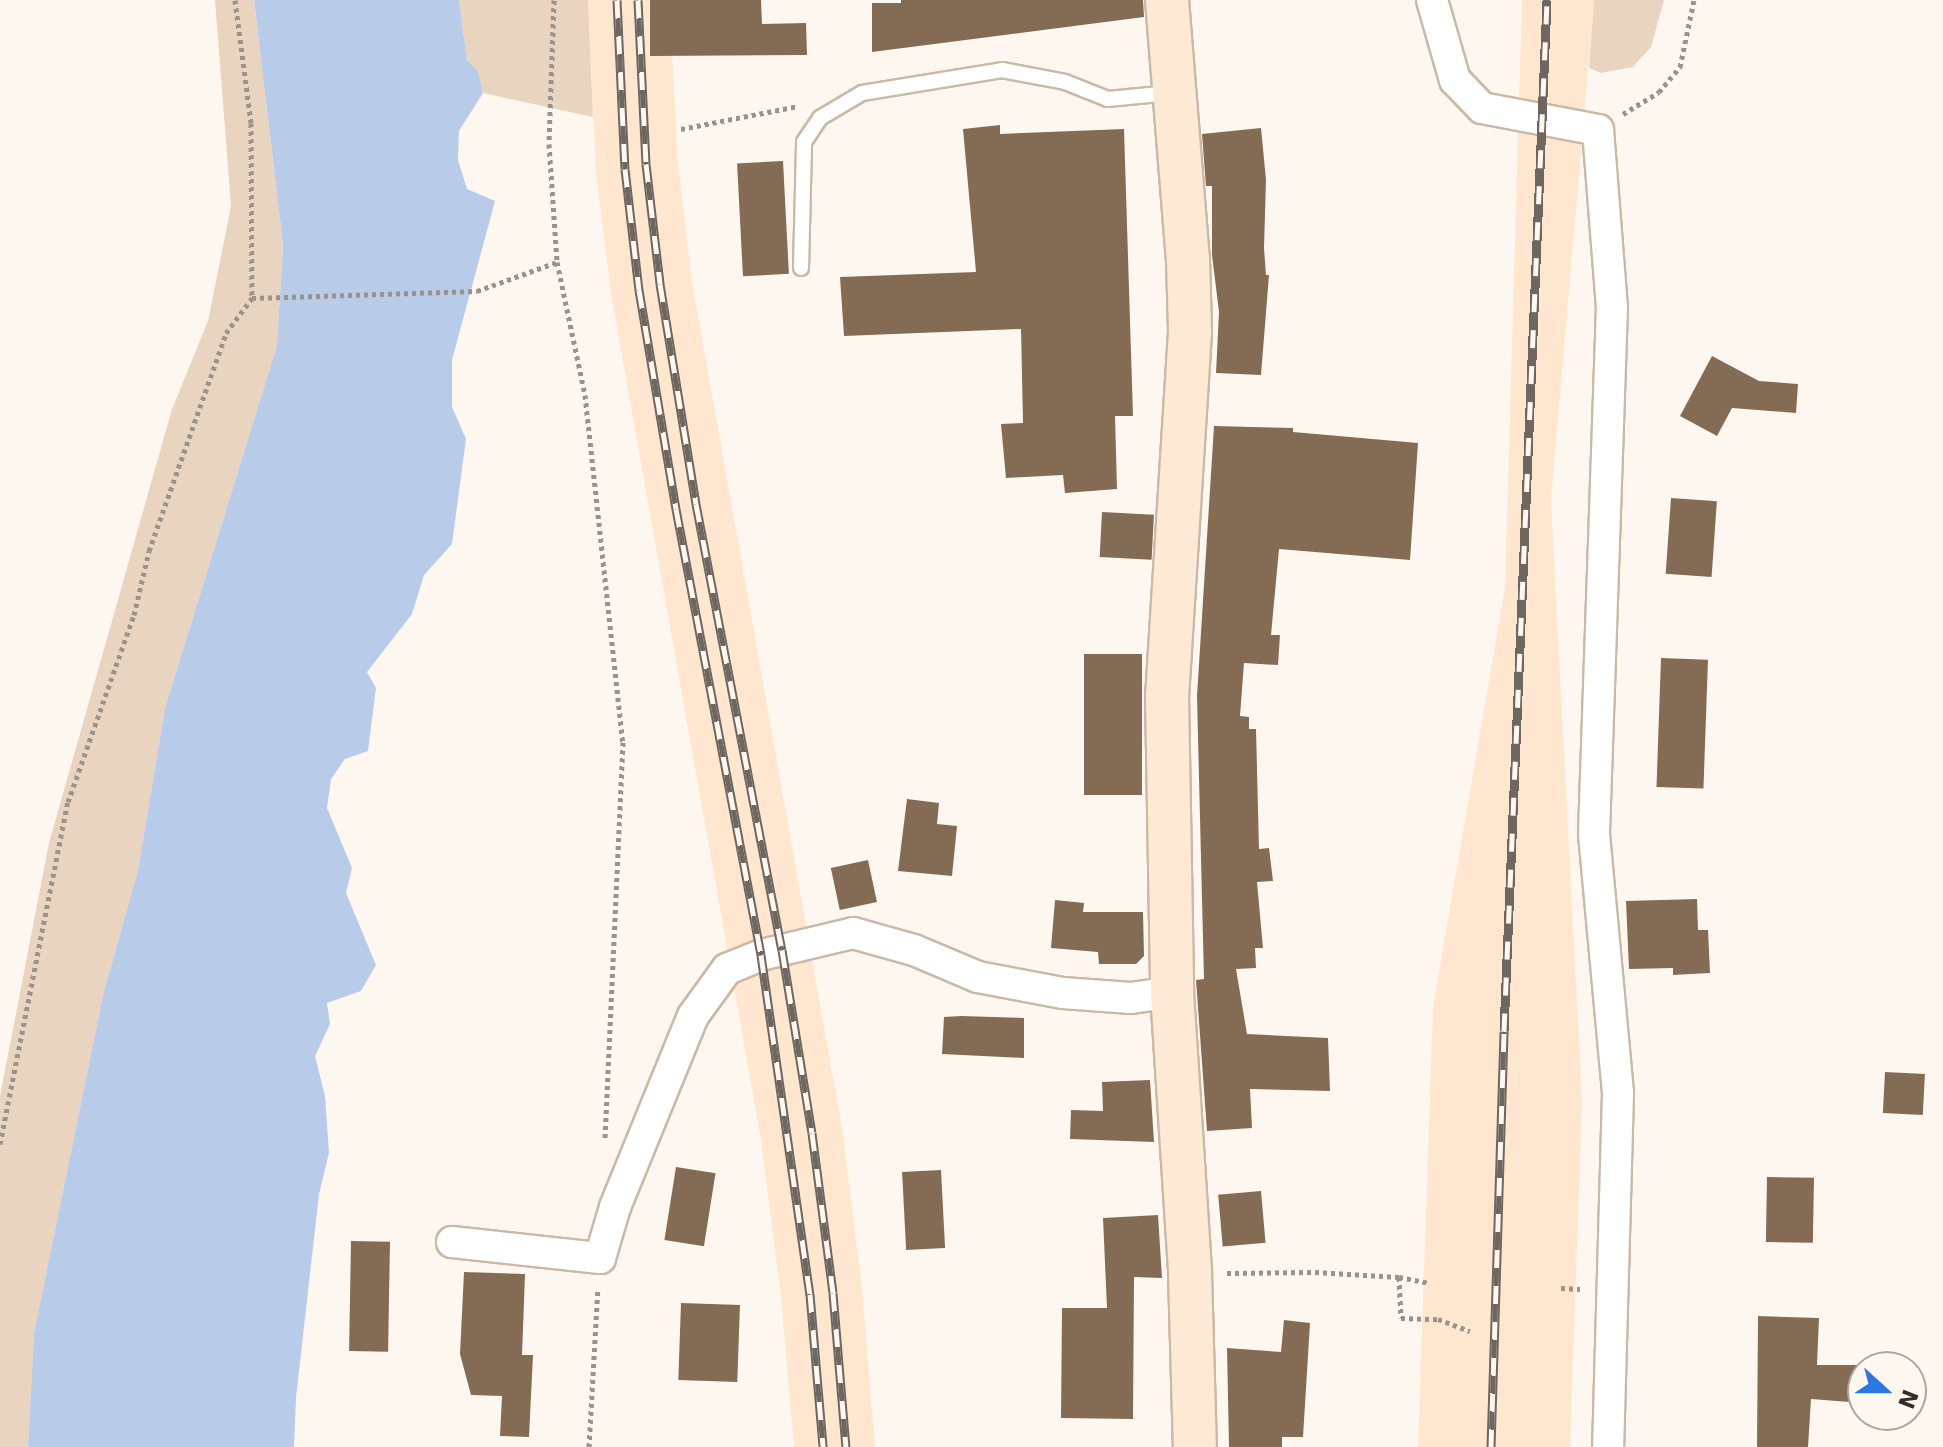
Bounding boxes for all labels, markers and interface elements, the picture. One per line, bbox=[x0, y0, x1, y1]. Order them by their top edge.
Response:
north arrow bbox=[1847, 1351, 1927, 1431]
text: N bbox=[1893, 1386, 1923, 1412]

